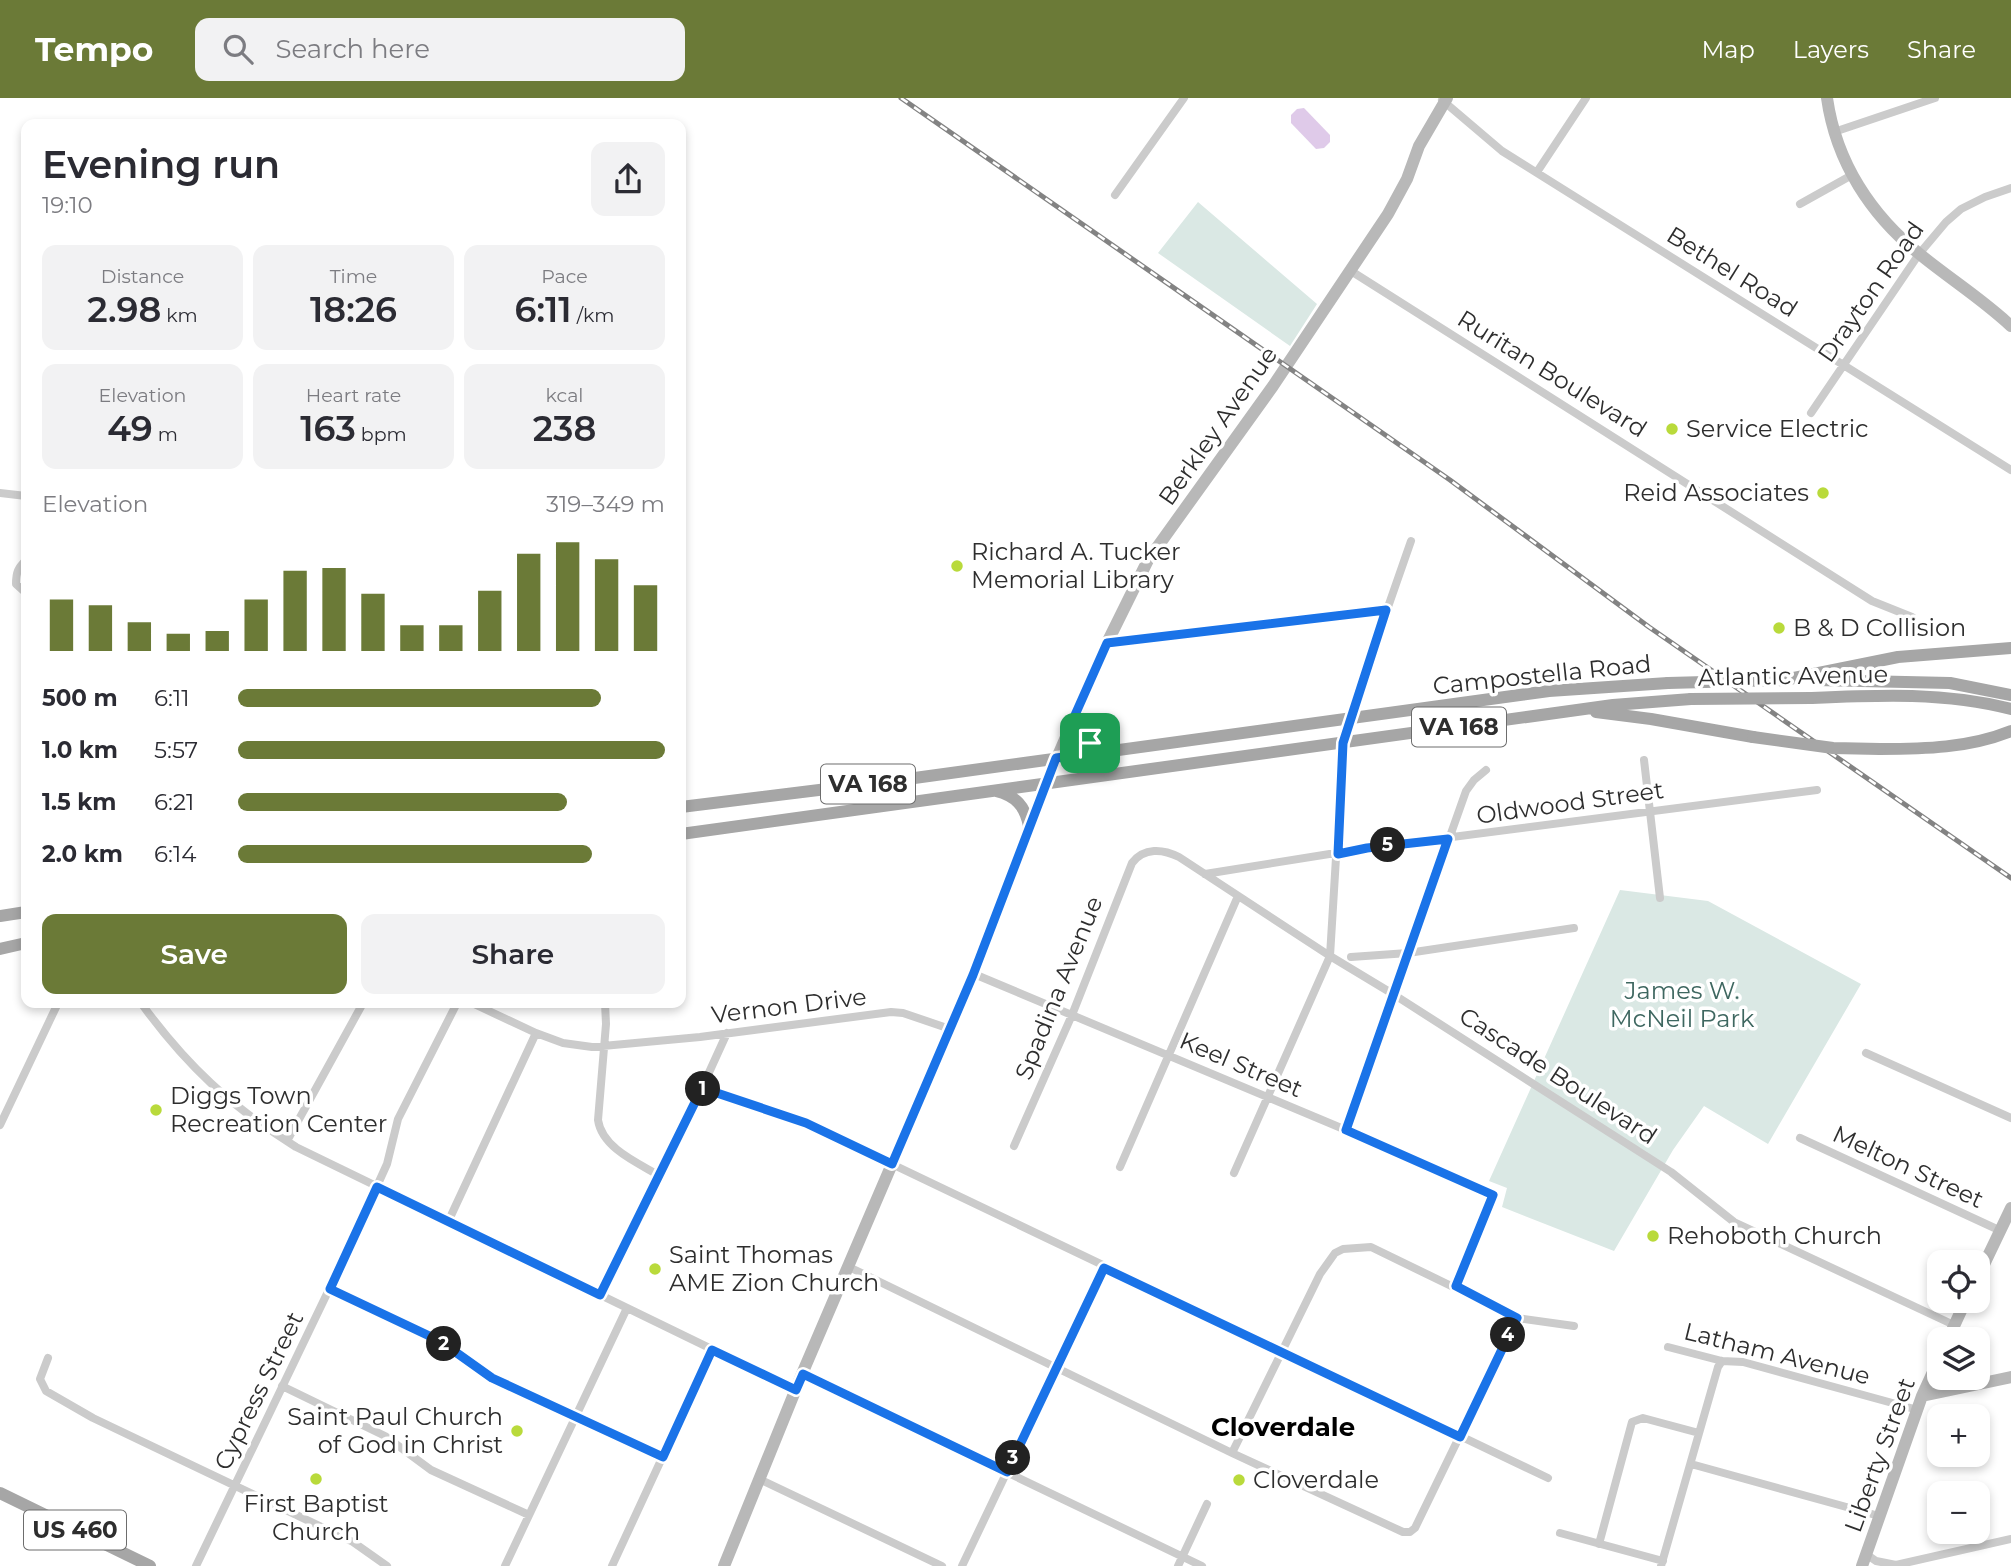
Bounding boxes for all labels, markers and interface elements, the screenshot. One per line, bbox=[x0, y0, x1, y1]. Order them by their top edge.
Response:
search box bbox=[195, 18, 685, 81]
text: Tempo bbox=[35, 29, 153, 69]
icon: search bbox=[219, 30, 257, 68]
text: Search here bbox=[275, 33, 430, 65]
text: Map bbox=[1701, 35, 1755, 64]
text: Layers bbox=[1793, 35, 1869, 64]
text: Share bbox=[1907, 35, 1976, 64]
text: Evening run bbox=[42, 141, 280, 188]
button: share bbox=[591, 142, 665, 216]
text: 19:10 bbox=[42, 191, 93, 219]
street label: Drayton Road bbox=[1811, 216, 1930, 368]
street label: Bethel Road bbox=[1662, 220, 1803, 323]
text: Distance bbox=[101, 265, 184, 288]
text: Time bbox=[330, 265, 377, 288]
text: Pace bbox=[541, 265, 588, 288]
text: 2.98 bbox=[87, 288, 161, 331]
text: 18:26 bbox=[310, 288, 397, 331]
text: 6:11 bbox=[515, 288, 572, 331]
text: km bbox=[161, 304, 198, 327]
text: /km bbox=[572, 304, 614, 327]
street label: Ruritan Boulevard bbox=[1452, 304, 1652, 443]
street label: Berkley Avenue bbox=[1152, 341, 1283, 511]
text: Elevation bbox=[99, 384, 186, 407]
text: Heart rate bbox=[306, 384, 401, 407]
text: kcal bbox=[546, 384, 583, 407]
text: 49 bbox=[107, 407, 153, 450]
text: 163 bbox=[300, 407, 356, 450]
text: 238 bbox=[533, 407, 596, 450]
place label: Service Electric bbox=[1686, 414, 1869, 443]
marker: Service Electric bbox=[1664, 421, 1680, 437]
text: m bbox=[153, 423, 178, 446]
text: bpm bbox=[356, 423, 407, 446]
place label: Reid Associates bbox=[1623, 478, 1809, 507]
marker: Reid Associates bbox=[1815, 485, 1831, 501]
text: Elevation bbox=[42, 490, 148, 518]
text: 319–349 m bbox=[546, 490, 665, 518]
place label: Richard A. Tucker Memorial Library bbox=[971, 537, 1181, 594]
marker: Richard A. Tucker Memorial Library bbox=[949, 558, 965, 574]
place label: B & D Collision bbox=[1793, 613, 1966, 642]
marker: B & D Collision bbox=[1771, 620, 1787, 636]
street label: Campostella Road bbox=[1431, 649, 1653, 700]
street label: Atlantic Avenue bbox=[1698, 659, 1888, 692]
text: 500 m bbox=[42, 684, 118, 712]
text: 6:11 bbox=[154, 684, 190, 712]
road number: VA 168 bbox=[1412, 708, 1506, 747]
pin bbox=[1060, 713, 1120, 773]
icon: arrive bbox=[1071, 724, 1109, 762]
text: 1.0 km bbox=[42, 736, 118, 764]
text: 5:57 bbox=[154, 736, 198, 764]
road number: VA 168 bbox=[821, 764, 915, 804]
street label: Oldwood Street bbox=[1474, 775, 1666, 830]
text: 1.5 km bbox=[42, 788, 116, 816]
text: 6:21 bbox=[154, 788, 194, 816]
pin: 5 bbox=[1370, 828, 1406, 862]
text: 5 bbox=[1382, 833, 1393, 856]
text: 2.0 km bbox=[42, 840, 123, 868]
text: 6:14 bbox=[154, 840, 196, 868]
street label: Spadina Avenue bbox=[1009, 892, 1109, 1084]
button: Save bbox=[42, 914, 347, 994]
button: Share bbox=[361, 914, 665, 994]
park label: James W. McNeil Park bbox=[1610, 976, 1755, 1033]
street label: Vernon Drive bbox=[710, 982, 868, 1029]
street label: Cascade Boulevard bbox=[1454, 1001, 1662, 1150]
street label: Keel Street bbox=[1175, 1026, 1307, 1104]
pin: 1 bbox=[686, 1072, 720, 1107]
text: 1 bbox=[699, 1077, 706, 1100]
place label: Diggs Town Recreation Center bbox=[170, 1081, 387, 1138]
marker: Diggs Town Recreation Center bbox=[148, 1102, 164, 1118]
street label: Melton Street bbox=[1828, 1119, 1988, 1214]
place label: Rehoboth Church bbox=[1667, 1221, 1882, 1250]
marker: Rehoboth Church bbox=[1645, 1228, 1661, 1244]
place label: Saint Thomas AME Zion Church bbox=[669, 1240, 879, 1297]
map controls bbox=[1927, 1250, 1990, 1544]
button: locate bbox=[1927, 1250, 1990, 1313]
marker: Saint Thomas AME Zion Church bbox=[647, 1261, 663, 1277]
street label: Cypress Street bbox=[208, 1307, 309, 1475]
street label: Latham Avenue bbox=[1681, 1316, 1873, 1391]
pin: 4 bbox=[1490, 1318, 1526, 1352]
text: 4 bbox=[1501, 1323, 1514, 1346]
pin: 2 bbox=[426, 1326, 462, 1362]
button: layers bbox=[1927, 1327, 1990, 1390]
text: 2 bbox=[438, 1332, 449, 1355]
street label: Liberty Street bbox=[1838, 1373, 1921, 1536]
place label: Saint Paul Church of God in Christ bbox=[287, 1402, 503, 1459]
button: + bbox=[1927, 1404, 1990, 1467]
district label: Cloverdale bbox=[1211, 1411, 1355, 1443]
marker: Saint Paul Church of God in Christ bbox=[509, 1423, 525, 1439]
pin: 3 bbox=[996, 1440, 1030, 1476]
text: 3 bbox=[1007, 1446, 1018, 1469]
place label: Cloverdale bbox=[1253, 1465, 1379, 1494]
marker: First Baptist Church bbox=[308, 1471, 324, 1487]
marker: Cloverdale bbox=[1231, 1472, 1247, 1488]
button: − bbox=[1927, 1481, 1990, 1544]
place label: First Baptist Church bbox=[243, 1489, 389, 1546]
road number: US 460 bbox=[24, 1511, 126, 1550]

